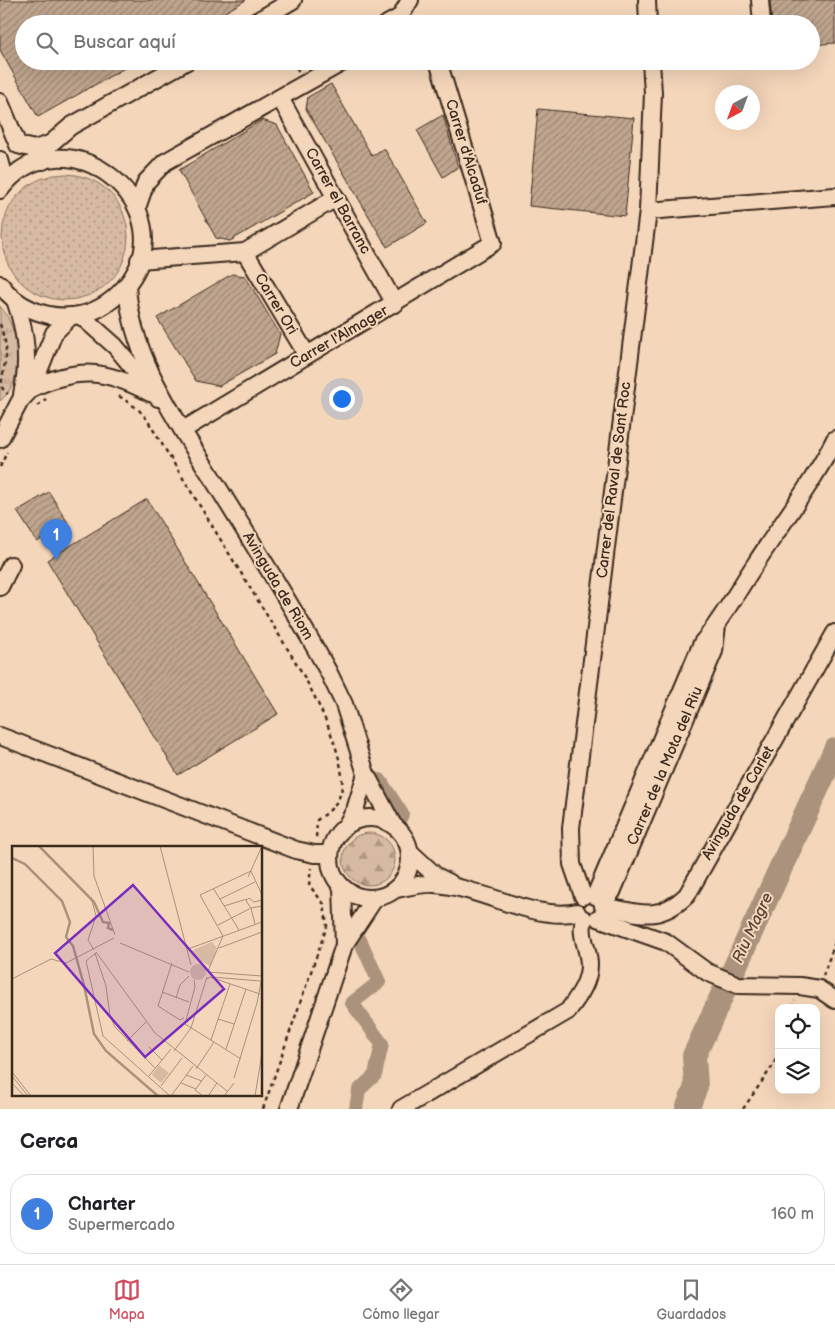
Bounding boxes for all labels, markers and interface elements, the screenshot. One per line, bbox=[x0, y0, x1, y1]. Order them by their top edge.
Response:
search box bbox=[15, 15, 820, 70]
icon: search bbox=[33, 29, 61, 57]
text: Buscar aquí bbox=[73, 31, 176, 54]
north arrow bbox=[715, 85, 760, 130]
street label: Carrer d'Alcaduf bbox=[441, 97, 491, 208]
street label: Carrer el Barranc bbox=[301, 145, 375, 257]
street label: Carrer Ori bbox=[250, 270, 302, 338]
street label: Carrer l'Almager bbox=[287, 301, 392, 373]
street label: Carrer del Raval de Sant Roc bbox=[593, 381, 636, 579]
your location bbox=[329, 386, 355, 412]
pin: 1 bbox=[40, 519, 72, 560]
street label: Avinguda de Riom bbox=[238, 529, 318, 643]
street label: Carrer de la Mota del Riu bbox=[623, 684, 707, 848]
street label: Avinguda de Carlet bbox=[698, 742, 779, 864]
inset map bbox=[12, 846, 262, 1096]
water label: Riu Magre bbox=[729, 890, 777, 966]
map controls bbox=[775, 1004, 820, 1094]
button: locate bbox=[775, 1004, 820, 1049]
button: layers bbox=[775, 1049, 820, 1094]
text: Cerca bbox=[20, 1129, 78, 1154]
text: Charter bbox=[68, 1193, 135, 1216]
text: 1 bbox=[34, 1205, 40, 1224]
text: 160 m bbox=[771, 1205, 814, 1224]
text: Supermercado bbox=[68, 1216, 175, 1235]
tab: Mapa bbox=[109, 1276, 145, 1323]
tab: Cómo llegar bbox=[362, 1276, 439, 1323]
tab: Guardados bbox=[656, 1276, 726, 1323]

